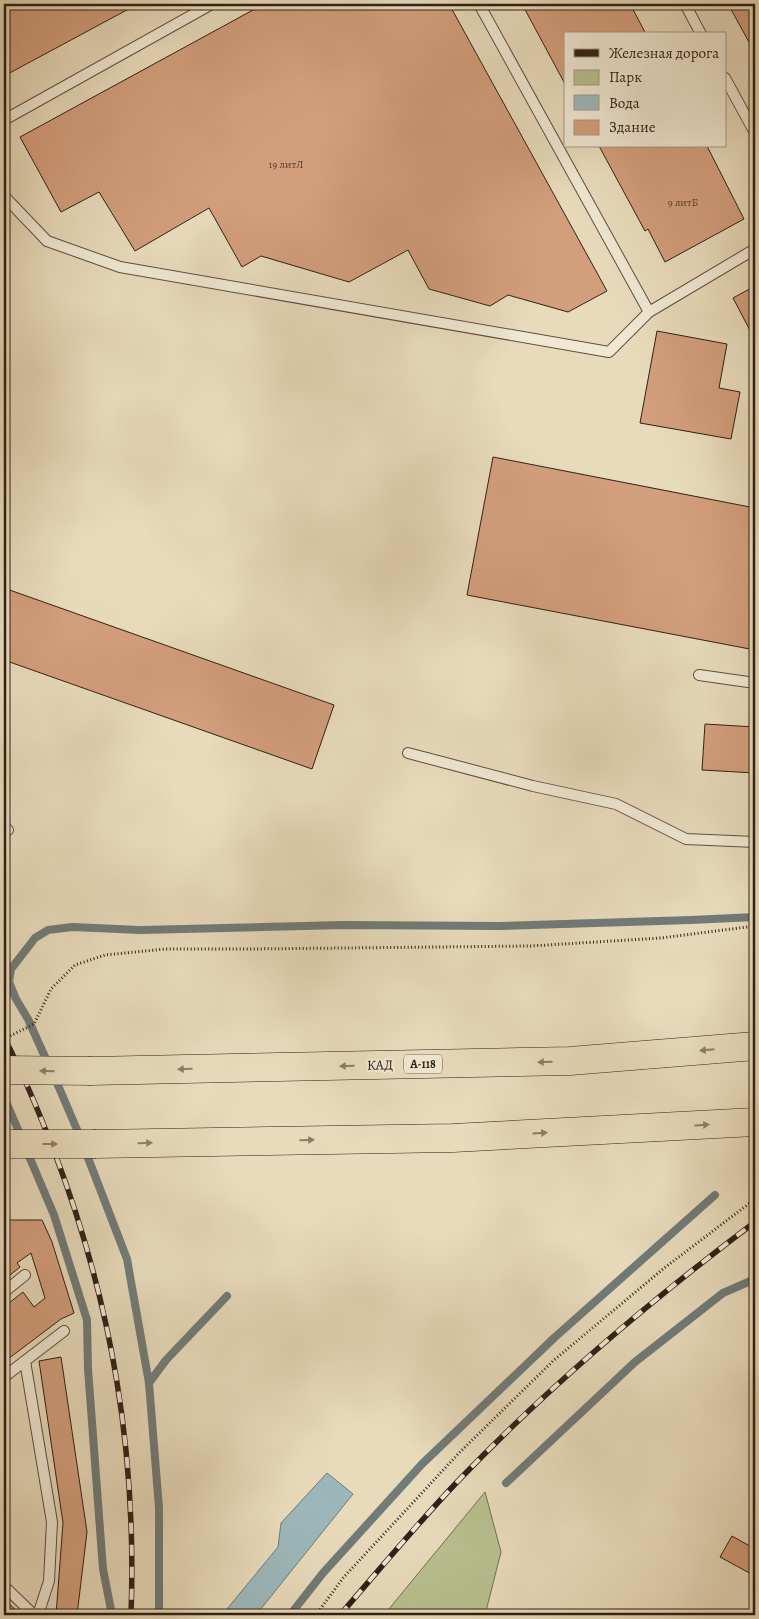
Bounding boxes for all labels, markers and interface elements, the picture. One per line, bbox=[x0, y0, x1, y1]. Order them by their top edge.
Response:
legend bbox=[564, 32, 726, 148]
text: Железная дорога bbox=[609, 43, 719, 63]
text: Парк bbox=[609, 67, 642, 87]
text: Вода bbox=[609, 93, 640, 113]
text: Здание bbox=[609, 117, 656, 137]
house number: 19 литЛ bbox=[269, 157, 303, 172]
house number: 9 литБ bbox=[668, 195, 698, 210]
one-way arrow bbox=[698, 1046, 714, 1054]
road number: А-118 bbox=[404, 1054, 442, 1074]
street label: КАД bbox=[367, 1055, 393, 1075]
one-way arrow bbox=[536, 1058, 552, 1066]
one-way arrow bbox=[339, 1062, 355, 1070]
one-way arrow bbox=[176, 1066, 192, 1074]
one-way arrow bbox=[39, 1067, 55, 1075]
one-way arrow bbox=[694, 1121, 710, 1129]
one-way arrow bbox=[532, 1129, 548, 1137]
one-way arrow bbox=[300, 1136, 316, 1144]
one-way arrow bbox=[137, 1139, 153, 1147]
one-way arrow bbox=[42, 1140, 58, 1148]

